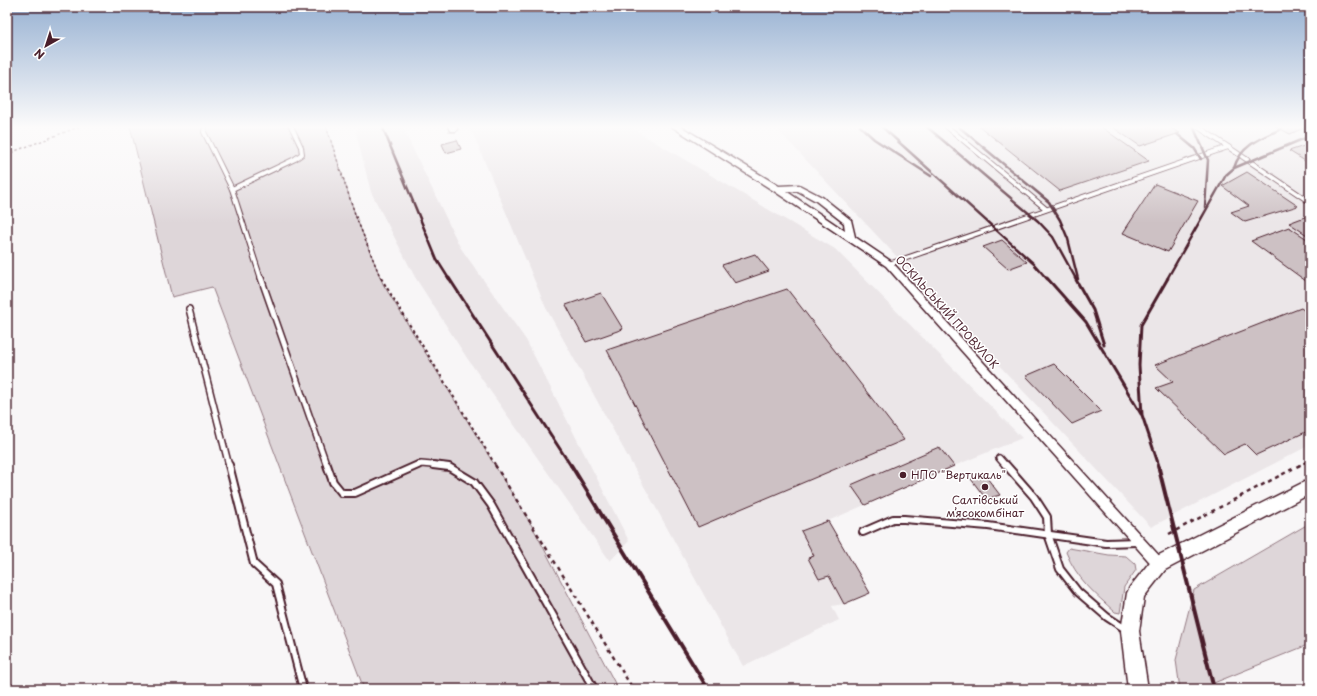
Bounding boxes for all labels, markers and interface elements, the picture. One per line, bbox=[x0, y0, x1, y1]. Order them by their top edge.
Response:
north arrow bbox=[26, 26, 66, 66]
text: N bbox=[30, 45, 48, 64]
street label: ОСКІЛЬСЬКИЙ ПРОВУЛОК bbox=[892, 251, 1003, 372]
place label: НПО "Вертикаль" bbox=[911, 466, 1006, 483]
marker: НПО "Вертикаль" bbox=[898, 470, 908, 480]
marker: Салтівський мʼясокомбінат bbox=[980, 482, 990, 492]
place label: Салтівський мʼясокомбінат bbox=[946, 491, 1024, 521]

